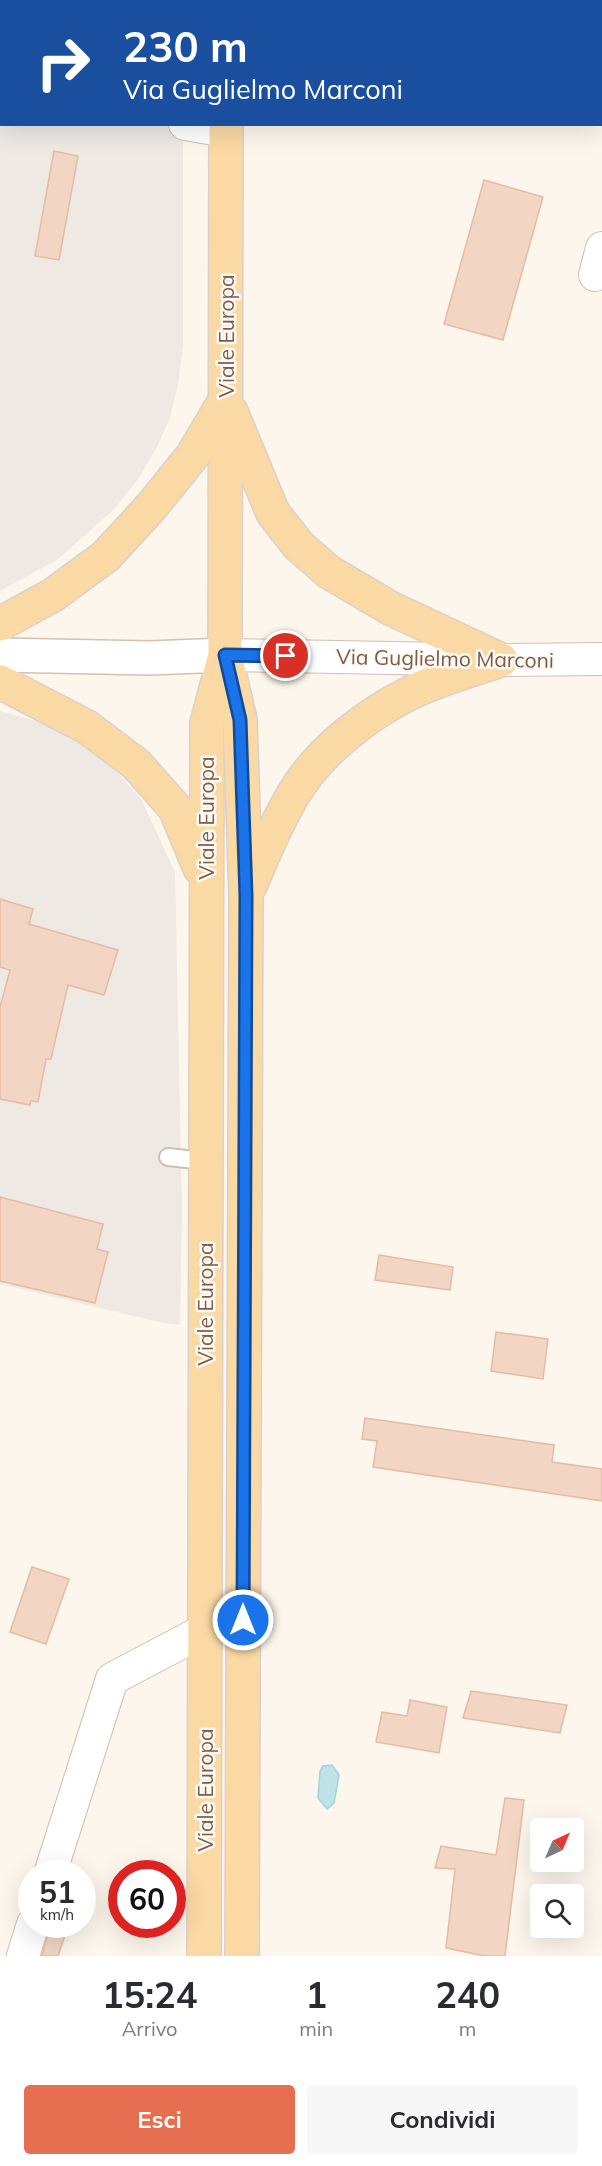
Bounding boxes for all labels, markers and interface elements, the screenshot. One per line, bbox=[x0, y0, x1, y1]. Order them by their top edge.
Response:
text: 230 m bbox=[123, 20, 248, 73]
icon: right bbox=[24, 24, 102, 102]
text: Via Guglielmo Marconi bbox=[123, 72, 403, 106]
street label: Viale Europa bbox=[213, 274, 239, 398]
pin bbox=[260, 630, 311, 681]
icon: arrive bbox=[269, 639, 302, 672]
street label: Via Guglielmo Marconi bbox=[336, 643, 554, 673]
street label: Viale Europa bbox=[193, 756, 219, 880]
street label: Viale Europa bbox=[192, 1242, 218, 1366]
position arrow bbox=[211, 1588, 275, 1652]
street label: Viale Europa bbox=[192, 1728, 218, 1852]
north arrow bbox=[530, 1818, 584, 1872]
map controls bbox=[530, 1818, 584, 1938]
speed limit sign: 60 bbox=[108, 1860, 186, 1938]
text: 51 bbox=[39, 1873, 75, 1911]
button: search bbox=[530, 1884, 584, 1938]
text: km/h bbox=[40, 1905, 74, 1924]
text: 15:24 bbox=[102, 1972, 197, 2017]
text: 1 bbox=[305, 1972, 327, 2017]
text: 240 bbox=[435, 1972, 500, 2017]
text: Arrivo bbox=[122, 2016, 178, 2041]
text: min bbox=[299, 2016, 333, 2041]
text: m bbox=[459, 2016, 476, 2041]
button: Esci bbox=[24, 2085, 295, 2154]
button: Condividi bbox=[307, 2085, 578, 2154]

